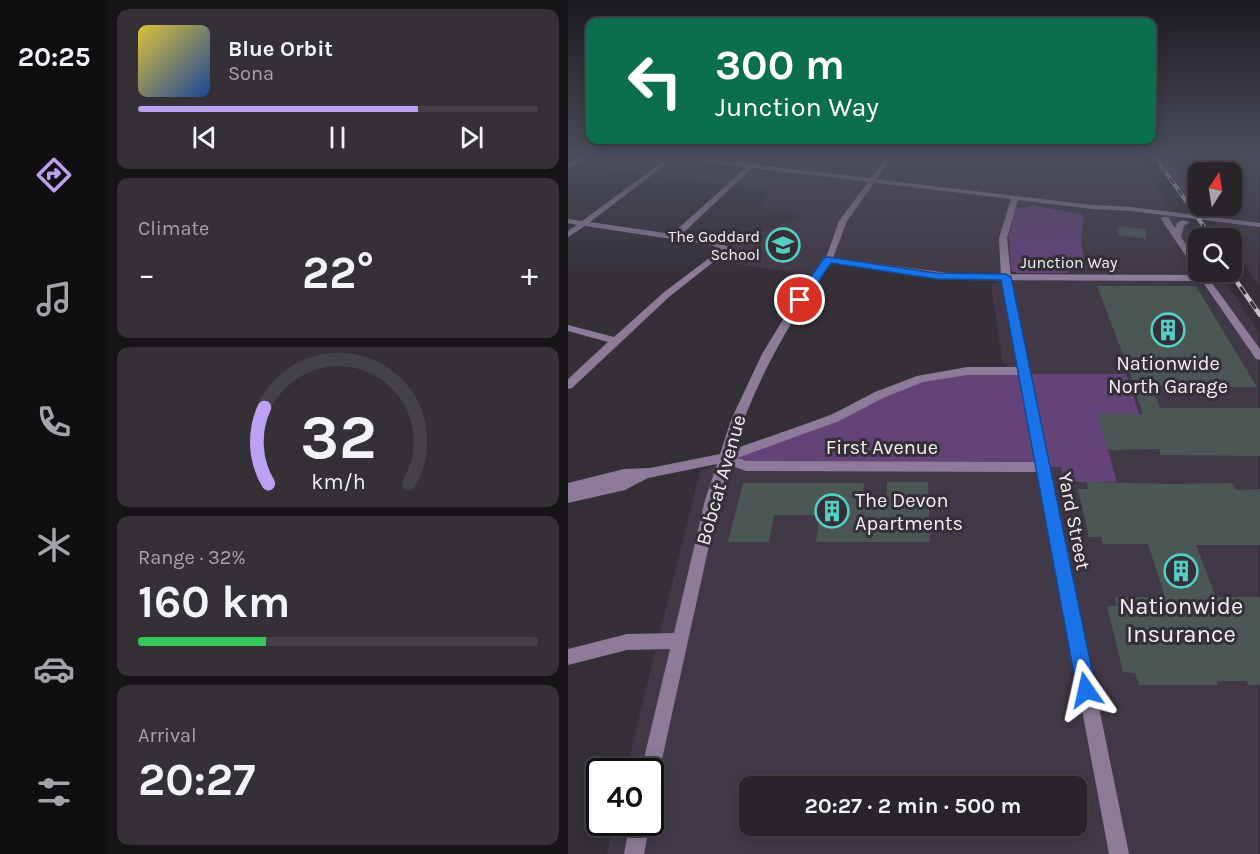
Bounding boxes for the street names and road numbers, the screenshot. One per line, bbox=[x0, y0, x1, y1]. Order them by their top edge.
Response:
street label: Junction Way bbox=[1020, 253, 1118, 272]
street label: Bobcat Avenue bbox=[691, 412, 751, 548]
street label: First Avenue bbox=[826, 436, 938, 459]
street label: Yard Street bbox=[1053, 470, 1095, 572]

